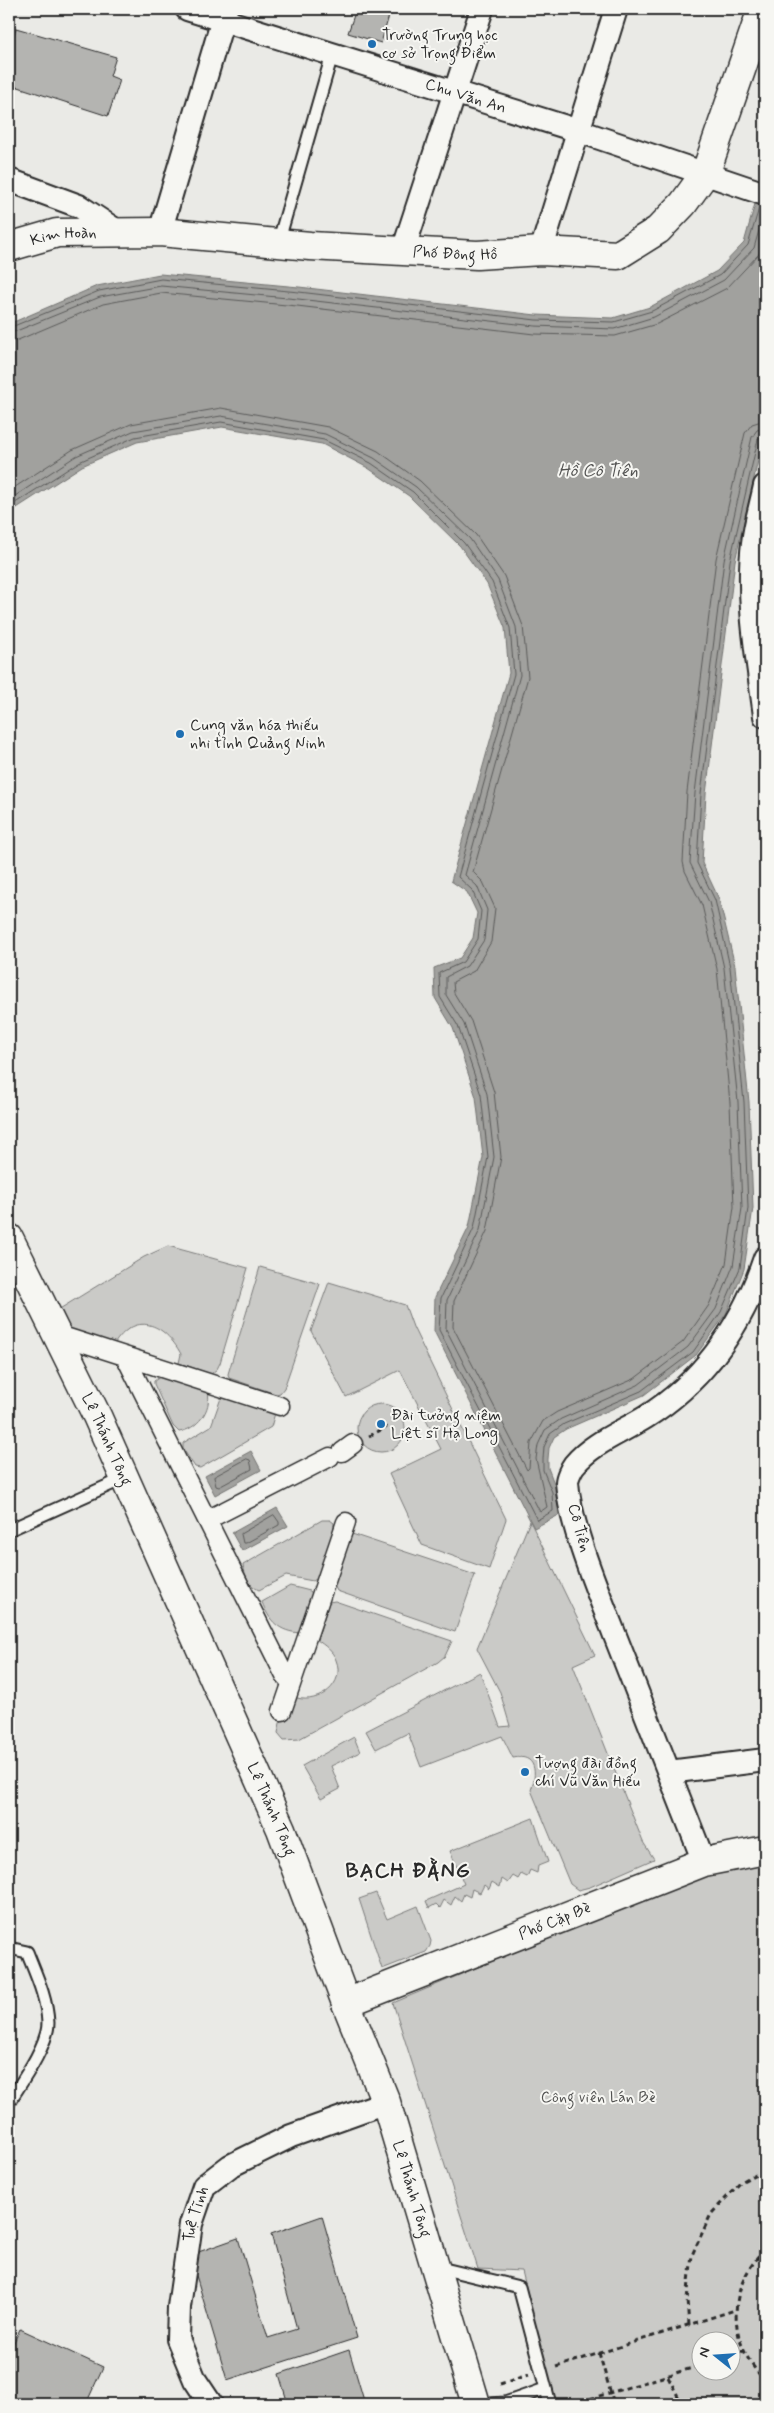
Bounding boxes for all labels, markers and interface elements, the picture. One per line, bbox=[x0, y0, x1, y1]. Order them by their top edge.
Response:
place label: Trường Trung học cơ sở Trọng Điểm bbox=[382, 25, 498, 65]
marker: Trường Trung học cơ sở Trọng Điểm bbox=[366, 38, 378, 50]
street label: Chu Văn An bbox=[423, 73, 509, 118]
street label: Kim Hoàn bbox=[28, 222, 97, 251]
street label: Phố Đông Hồ bbox=[412, 241, 498, 266]
water label: Hồ Cô Tiên bbox=[558, 459, 638, 483]
place label: Cung văn hóa thiếu nhi tỉnh Quảng Ninh bbox=[190, 715, 325, 755]
marker: Cung văn hóa thiếu nhi tỉnh Quảng Ninh bbox=[174, 728, 186, 740]
street label: Lê Thánh Tông bbox=[77, 1389, 137, 1490]
place label: Đài tưởng niệm Liệt sĩ Hạ Long bbox=[391, 1405, 501, 1445]
marker: Đài tưởng niệm Liệt sĩ Hạ Long bbox=[375, 1418, 387, 1430]
street label: Cô Tiên bbox=[562, 1501, 596, 1555]
place label: Tượng đài đồng chí Vũ Văn Hiếu bbox=[535, 1753, 640, 1792]
street label: Lê Thánh Tông bbox=[242, 1759, 301, 1860]
marker: Tượng đài đồng chí Vũ Văn Hiếu bbox=[519, 1766, 531, 1778]
district label: BẠCH ĐẰNG bbox=[345, 1857, 471, 1885]
street label: Phố Cặp Bè bbox=[515, 1897, 593, 1945]
park label: Công viên Lán Bè bbox=[541, 2087, 655, 2109]
street label: Lê Thánh Tông bbox=[388, 2138, 436, 2240]
street label: Tuệ Tĩnh bbox=[178, 2183, 214, 2243]
north arrow bbox=[692, 2330, 742, 2380]
text: N bbox=[695, 2345, 714, 2360]

